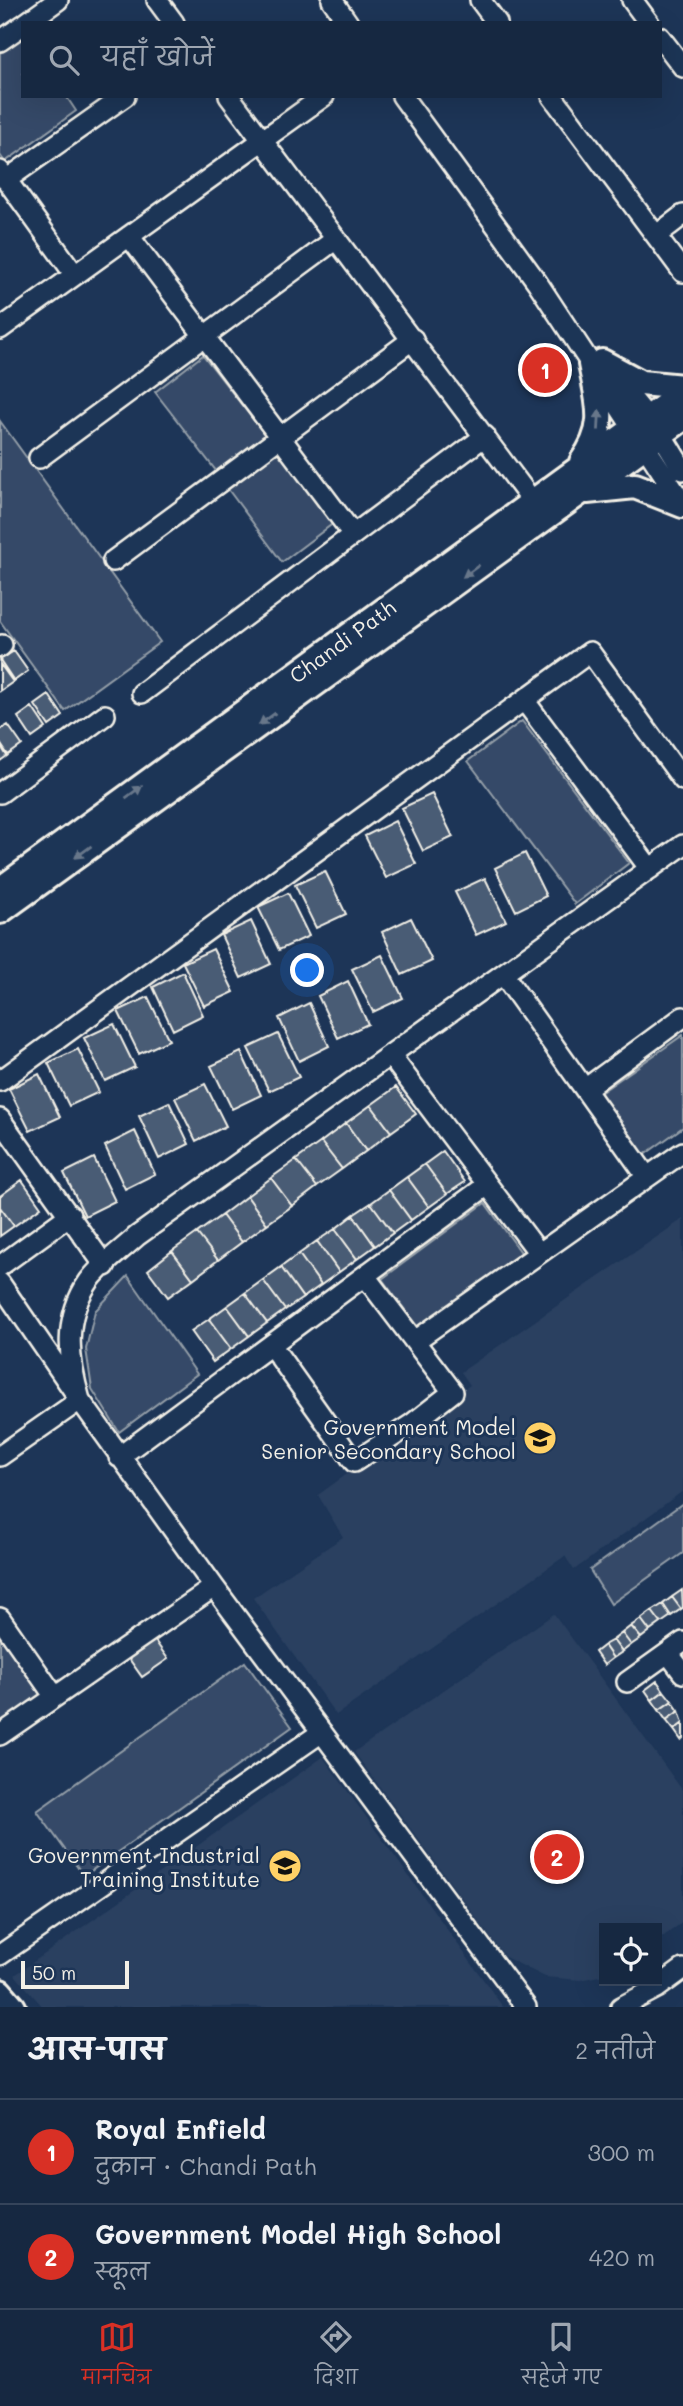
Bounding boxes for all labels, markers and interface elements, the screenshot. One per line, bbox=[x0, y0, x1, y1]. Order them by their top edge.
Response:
search box bbox=[21, 21, 662, 98]
text: यहाँ खोजें bbox=[101, 39, 214, 73]
icon: search bbox=[45, 41, 83, 79]
pin: 1 bbox=[522, 344, 568, 396]
one-way arrow bbox=[594, 409, 605, 431]
one-way arrow bbox=[462, 564, 480, 578]
street label: Chandi Path bbox=[283, 593, 401, 689]
one-way arrow bbox=[258, 711, 276, 725]
one-way arrow bbox=[125, 785, 144, 799]
one-way arrow bbox=[73, 845, 92, 859]
your location bbox=[290, 953, 324, 987]
place label: Government Model Senior Secondary School bbox=[261, 1413, 516, 1464]
school or university icon: Government Model Senior Secondary School bbox=[521, 1419, 559, 1457]
pin: 2 bbox=[534, 1831, 580, 1883]
place label: Government Industrial Training Institute bbox=[28, 1841, 260, 1892]
school or university icon: Government Industrial Training Institute bbox=[266, 1847, 304, 1885]
map controls bbox=[599, 1923, 662, 1986]
button: locate bbox=[599, 1923, 662, 1986]
scale bar bbox=[21, 1958, 130, 1990]
text: 50 m bbox=[32, 1960, 76, 1985]
text: आस-पास bbox=[28, 2028, 166, 2068]
text: 2 नतीजे bbox=[575, 2035, 655, 2065]
text: Royal Enfield bbox=[95, 2112, 266, 2146]
text: 1 bbox=[46, 2137, 56, 2167]
text: 300 m bbox=[587, 2137, 655, 2167]
text: दुकान · Chandi Path bbox=[95, 2151, 317, 2181]
text: Government Model High School bbox=[95, 2217, 501, 2251]
text: 2 bbox=[45, 2242, 57, 2272]
text: 420 m bbox=[589, 2242, 655, 2272]
text: स्कूल bbox=[95, 2256, 150, 2286]
tab: मानचित्र bbox=[82, 2318, 151, 2398]
tab: दिशा bbox=[315, 2318, 358, 2398]
tab: सहेजे गए bbox=[521, 2318, 601, 2398]

